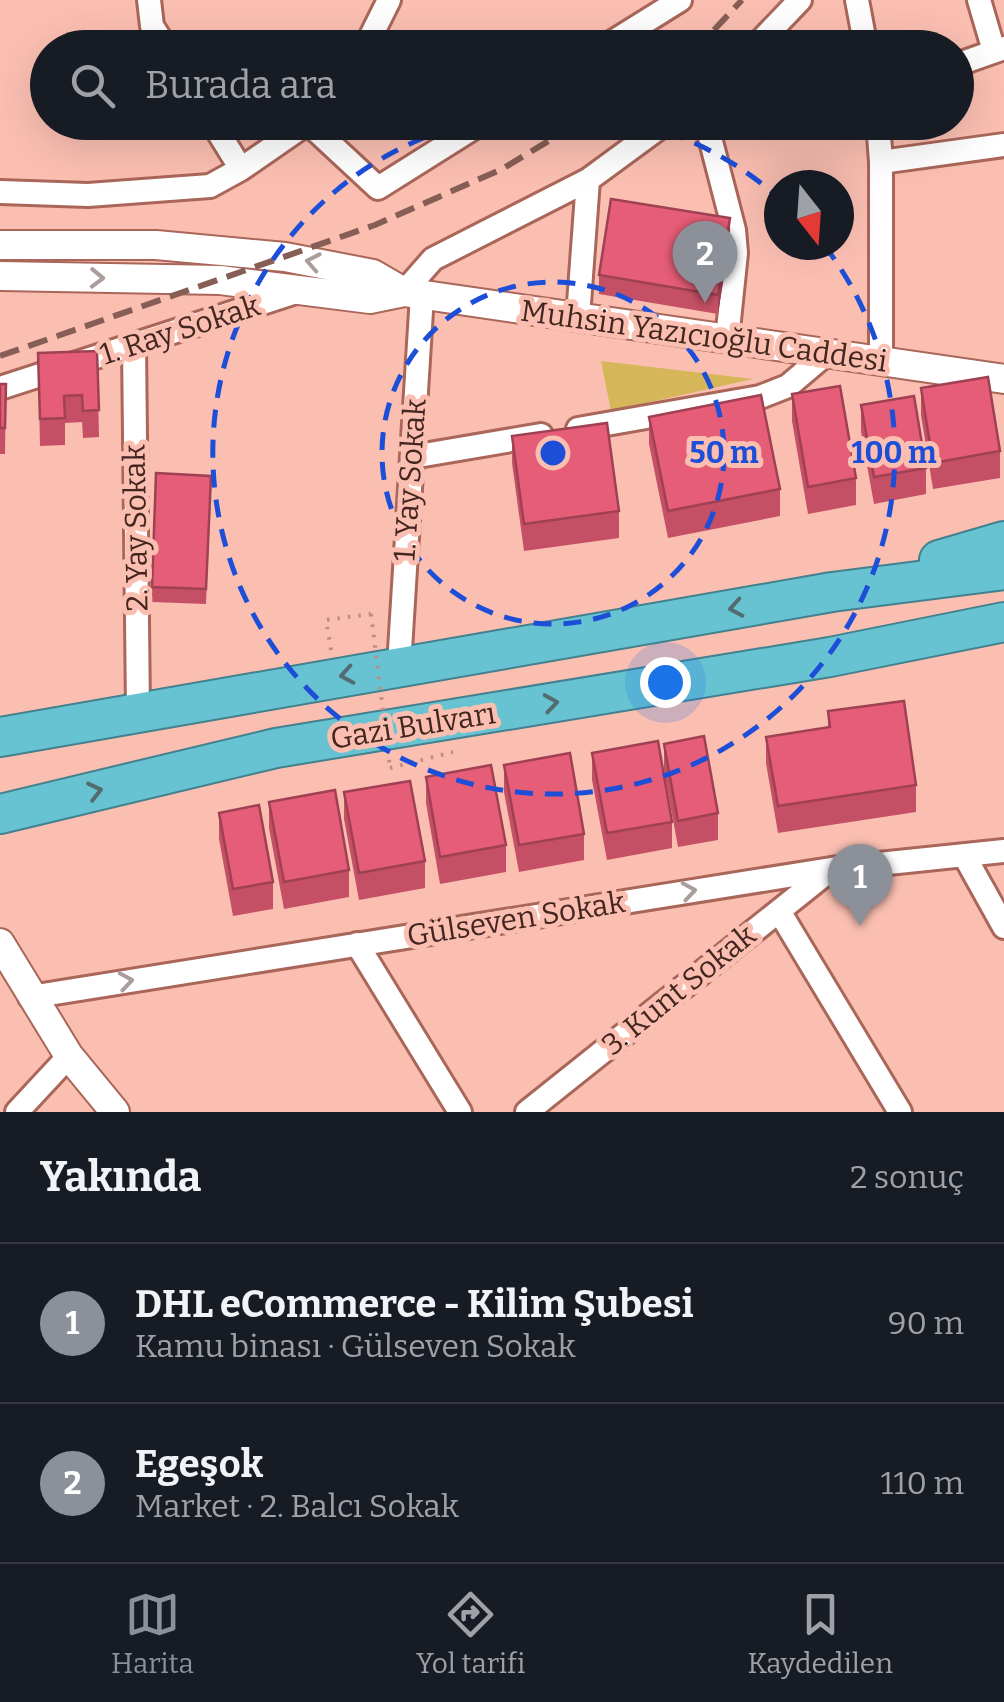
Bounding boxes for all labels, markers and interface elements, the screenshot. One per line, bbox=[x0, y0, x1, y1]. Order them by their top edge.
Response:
search box bbox=[30, 30, 974, 140]
icon: search bbox=[65, 58, 120, 113]
text: Burada ara bbox=[145, 62, 336, 108]
north arrow bbox=[764, 170, 854, 260]
pin: 2 bbox=[672, 220, 738, 303]
one-way arrow bbox=[304, 253, 321, 274]
one-way arrow bbox=[90, 267, 106, 288]
street label: 1. Ray Sokak bbox=[96, 287, 264, 373]
street label: Muhsin Yazıcıoğlu Caddesi bbox=[518, 292, 890, 380]
street label: 1. Yay Sokak bbox=[386, 397, 434, 563]
centre of rings bbox=[535, 435, 571, 471]
text: 50 m bbox=[689, 435, 759, 471]
text: 100 m bbox=[851, 435, 937, 471]
street label: 2. Yay Sokak bbox=[117, 444, 155, 612]
one-way arrow bbox=[728, 597, 745, 618]
your location bbox=[640, 657, 691, 708]
one-way arrow bbox=[339, 664, 355, 685]
one-way arrow bbox=[543, 693, 559, 714]
street label: Gazi Bulvarı bbox=[328, 695, 498, 757]
one-way arrow bbox=[86, 782, 103, 803]
pin: 1 bbox=[828, 844, 892, 926]
one-way arrow bbox=[681, 882, 697, 903]
street label: Gülseven Sokak bbox=[404, 884, 628, 954]
street label: 3. Kunt Sokak bbox=[595, 917, 763, 1063]
one-way arrow bbox=[118, 972, 135, 993]
text: Yakında bbox=[40, 1152, 201, 1202]
text: 2 sonuç bbox=[850, 1158, 964, 1196]
text: DHL eCommerce - Kilim Şubesi bbox=[135, 1281, 693, 1327]
text: 1 bbox=[66, 1304, 79, 1342]
text: 90 m bbox=[888, 1304, 964, 1342]
text: Kamu binası · Gülseven Sokak bbox=[135, 1327, 576, 1365]
text: Egeşok bbox=[135, 1441, 263, 1487]
text: 2 bbox=[63, 1464, 82, 1502]
text: 110 m bbox=[881, 1464, 964, 1502]
text: Market · 2. Balcı Sokak bbox=[135, 1487, 459, 1525]
tab: Harita bbox=[111, 1587, 194, 1680]
tab: Yol tarifi bbox=[416, 1587, 525, 1680]
tab: Kaydedilen bbox=[748, 1587, 893, 1680]

